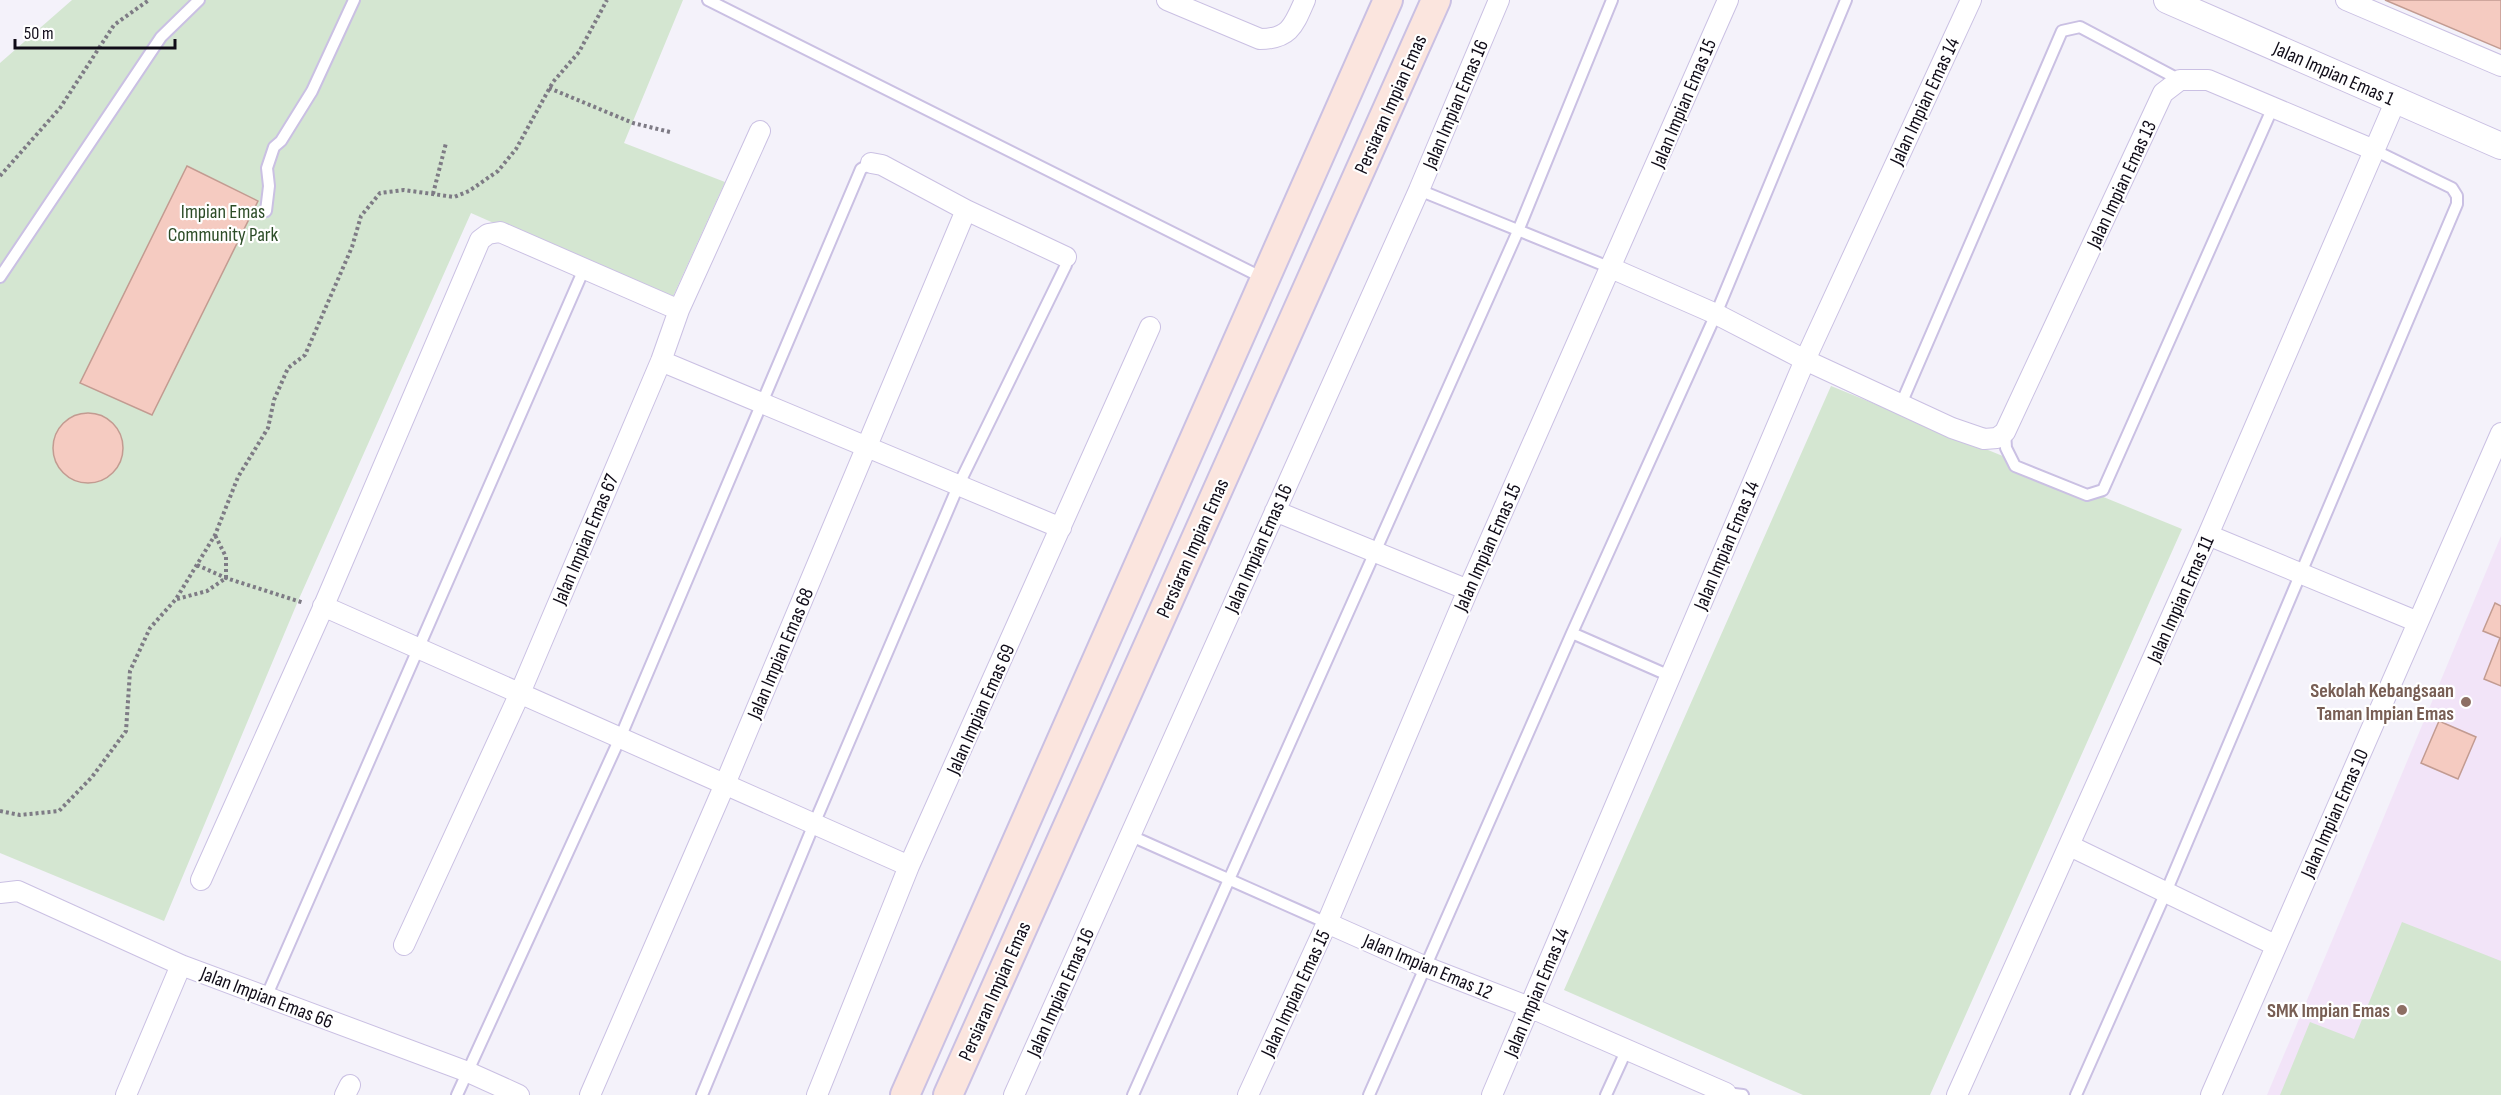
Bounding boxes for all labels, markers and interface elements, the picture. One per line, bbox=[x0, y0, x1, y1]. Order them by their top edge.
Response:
scale bar bbox=[15, 12, 176, 50]
text: 50 m bbox=[24, 23, 54, 44]
street label: Persiaran Impian Emas bbox=[1350, 31, 1432, 178]
street label: Jalan Impian Emas 14 bbox=[1884, 34, 1965, 170]
street label: Jalan Impian Emas 15 bbox=[1646, 35, 1722, 172]
street label: Jalan Impian Emas 16 bbox=[1417, 36, 1494, 174]
street label: Jalan Impian Emas 1 bbox=[2269, 36, 2398, 111]
street label: Jalan Impian Emas 13 bbox=[2081, 117, 2162, 253]
park label: Impian Emas Community Park bbox=[168, 200, 279, 247]
street label: Jalan Impian Emas 67 bbox=[547, 471, 624, 609]
street label: Persiaran Impian Emas bbox=[1152, 475, 1234, 622]
street label: Jalan Impian Emas 14 bbox=[1689, 477, 1765, 614]
street label: Jalan Impian Emas 16 bbox=[1219, 480, 1298, 617]
street label: Jalan Impian Emas 15 bbox=[1449, 480, 1527, 616]
street label: Jalan Impian Emas 11 bbox=[2142, 532, 2220, 668]
street label: Jalan Impian Emas 68 bbox=[742, 584, 819, 723]
street label: Jalan Impian Emas 69 bbox=[941, 641, 1020, 779]
place label: Sekolah Kebangsaan Taman Impian Emas bbox=[2310, 679, 2454, 726]
marker: Sekolah Kebangsaan Taman Impian Emas bbox=[2459, 695, 2473, 709]
street label: Jalan Impian Emas 10 bbox=[2295, 745, 2374, 882]
street label: Persiaran Impian Emas bbox=[954, 918, 1036, 1065]
street label: Jalan Impian Emas 16 bbox=[1021, 924, 1100, 1061]
street label: Jalan Impian Emas 14 bbox=[1499, 924, 1575, 1061]
street label: Jalan Impian Emas 15 bbox=[1256, 926, 1336, 1062]
street label: Jalan Impian Emas 12 bbox=[1359, 929, 1496, 1005]
street label: Jalan Impian Emas 66 bbox=[196, 961, 336, 1034]
place label: SMK Impian Emas bbox=[2267, 999, 2390, 1023]
marker: SMK Impian Emas bbox=[2395, 1003, 2409, 1017]

